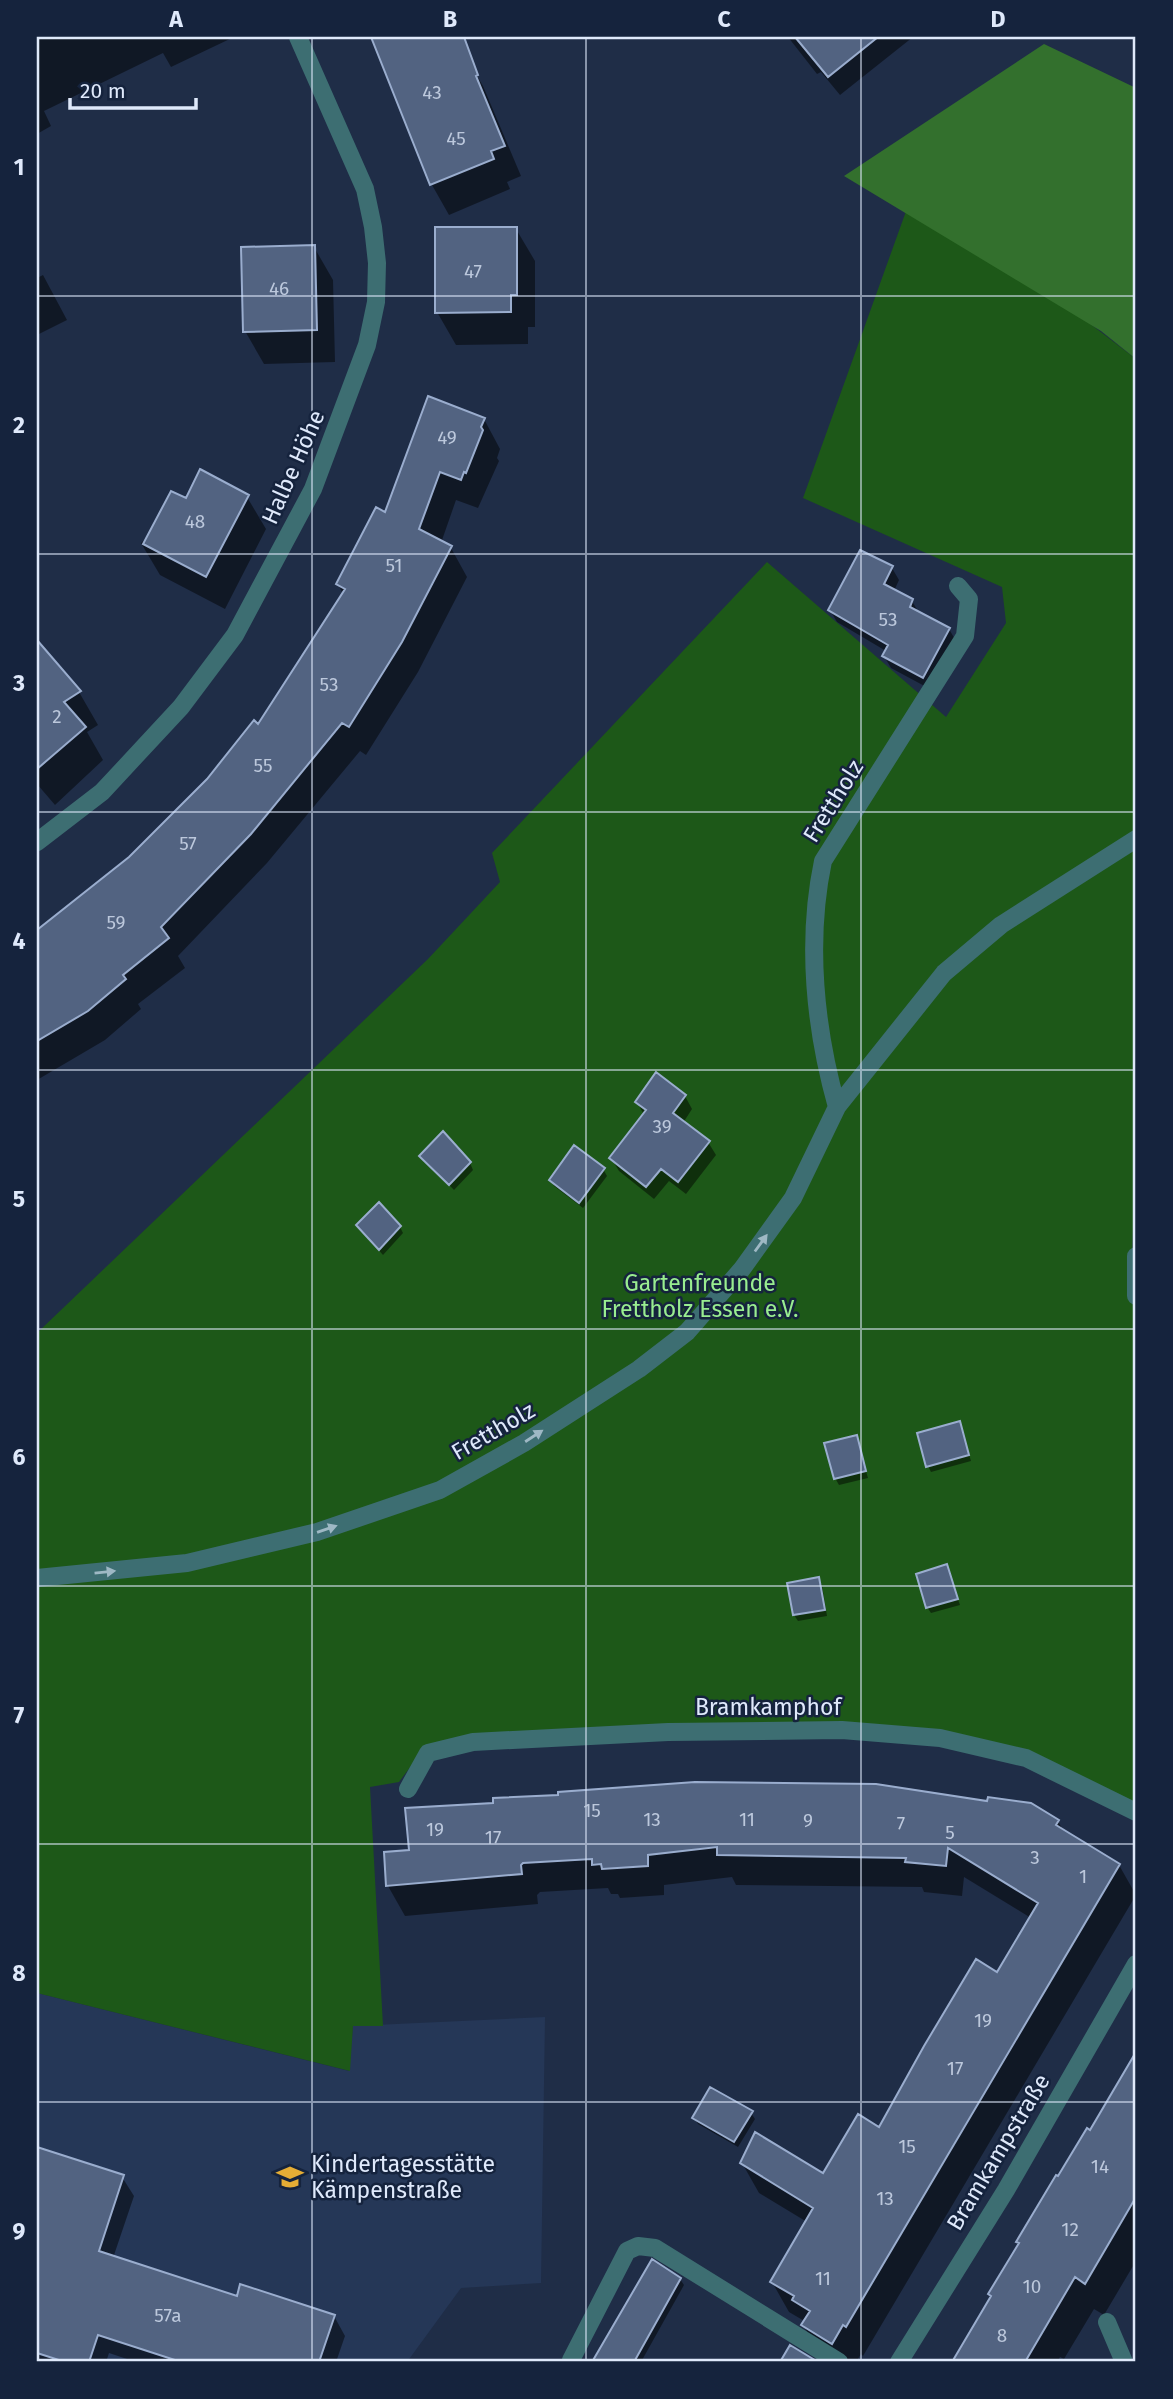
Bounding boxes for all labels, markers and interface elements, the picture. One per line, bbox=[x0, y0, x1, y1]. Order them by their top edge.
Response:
text: A bbox=[168, 5, 183, 33]
text: B bbox=[443, 5, 457, 33]
text: C bbox=[717, 5, 731, 33]
text: D bbox=[991, 5, 1006, 33]
scale bar bbox=[70, 66, 196, 110]
text: 20 m bbox=[80, 78, 126, 104]
house number: 43 bbox=[422, 81, 442, 104]
house number: 45 bbox=[446, 127, 466, 150]
text: 1 bbox=[14, 153, 24, 181]
house number: 47 bbox=[464, 260, 482, 283]
house number: 46 bbox=[269, 277, 289, 300]
street label: Halbe Höhe bbox=[255, 406, 331, 528]
text: 2 bbox=[13, 411, 25, 439]
house number: 49 bbox=[437, 426, 457, 449]
house number: 48 bbox=[185, 510, 205, 533]
house number: 51 bbox=[386, 554, 402, 577]
house number: 53 bbox=[879, 608, 897, 631]
text: 3 bbox=[12, 669, 25, 697]
house number: 53 bbox=[320, 673, 338, 696]
house number: 2 bbox=[52, 705, 62, 728]
house number: 55 bbox=[254, 754, 272, 777]
street label: Frettholz bbox=[797, 755, 869, 847]
house number: 57 bbox=[179, 832, 197, 855]
house number: 59 bbox=[106, 911, 126, 934]
text: 4 bbox=[13, 927, 26, 955]
house number: 39 bbox=[652, 1115, 672, 1138]
text: 5 bbox=[13, 1185, 25, 1213]
one-way arrow bbox=[754, 1234, 768, 1252]
park label: Gartenfreunde Frettholz Essen e.V. bbox=[601, 1269, 799, 1323]
street label: Frettholz bbox=[446, 1396, 540, 1466]
one-way arrow bbox=[525, 1430, 544, 1443]
text: 6 bbox=[13, 1443, 26, 1471]
one-way arrow bbox=[317, 1523, 338, 1533]
one-way arrow bbox=[94, 1566, 116, 1577]
street label: Bramkamphof bbox=[695, 1693, 843, 1721]
text: 7 bbox=[14, 1701, 25, 1729]
house number: 15 bbox=[583, 1799, 601, 1822]
house number: 13 bbox=[643, 1808, 661, 1831]
house number: 11 bbox=[739, 1808, 755, 1831]
house number: 9 bbox=[803, 1809, 813, 1832]
house number: 7 bbox=[897, 1812, 905, 1835]
house number: 19 bbox=[426, 1818, 444, 1841]
house number: 5 bbox=[945, 1821, 955, 1844]
house number: 17 bbox=[485, 1826, 501, 1849]
house number: 3 bbox=[1030, 1846, 1040, 1869]
house number: 1 bbox=[1079, 1865, 1087, 1888]
text: 8 bbox=[12, 1959, 26, 1987]
house number: 19 bbox=[974, 2009, 992, 2032]
house number: 17 bbox=[947, 2057, 963, 2080]
street label: Bramkampstraße bbox=[940, 2069, 1056, 2235]
house number: 15 bbox=[898, 2135, 916, 2158]
place label: Kindertagesstätte Kämpenstraße bbox=[311, 2150, 495, 2204]
house number: 14 bbox=[1091, 2155, 1109, 2178]
school or university icon: Kindertagesstätte Kämpenstraße bbox=[275, 2162, 305, 2192]
house number: 13 bbox=[876, 2187, 894, 2210]
text: 9 bbox=[13, 2217, 26, 2245]
house number: 12 bbox=[1061, 2218, 1079, 2241]
house number: 11 bbox=[815, 2267, 831, 2290]
house number: 10 bbox=[1023, 2275, 1041, 2298]
house number: 57a bbox=[154, 2304, 182, 2327]
house number: 8 bbox=[997, 2324, 1007, 2347]

